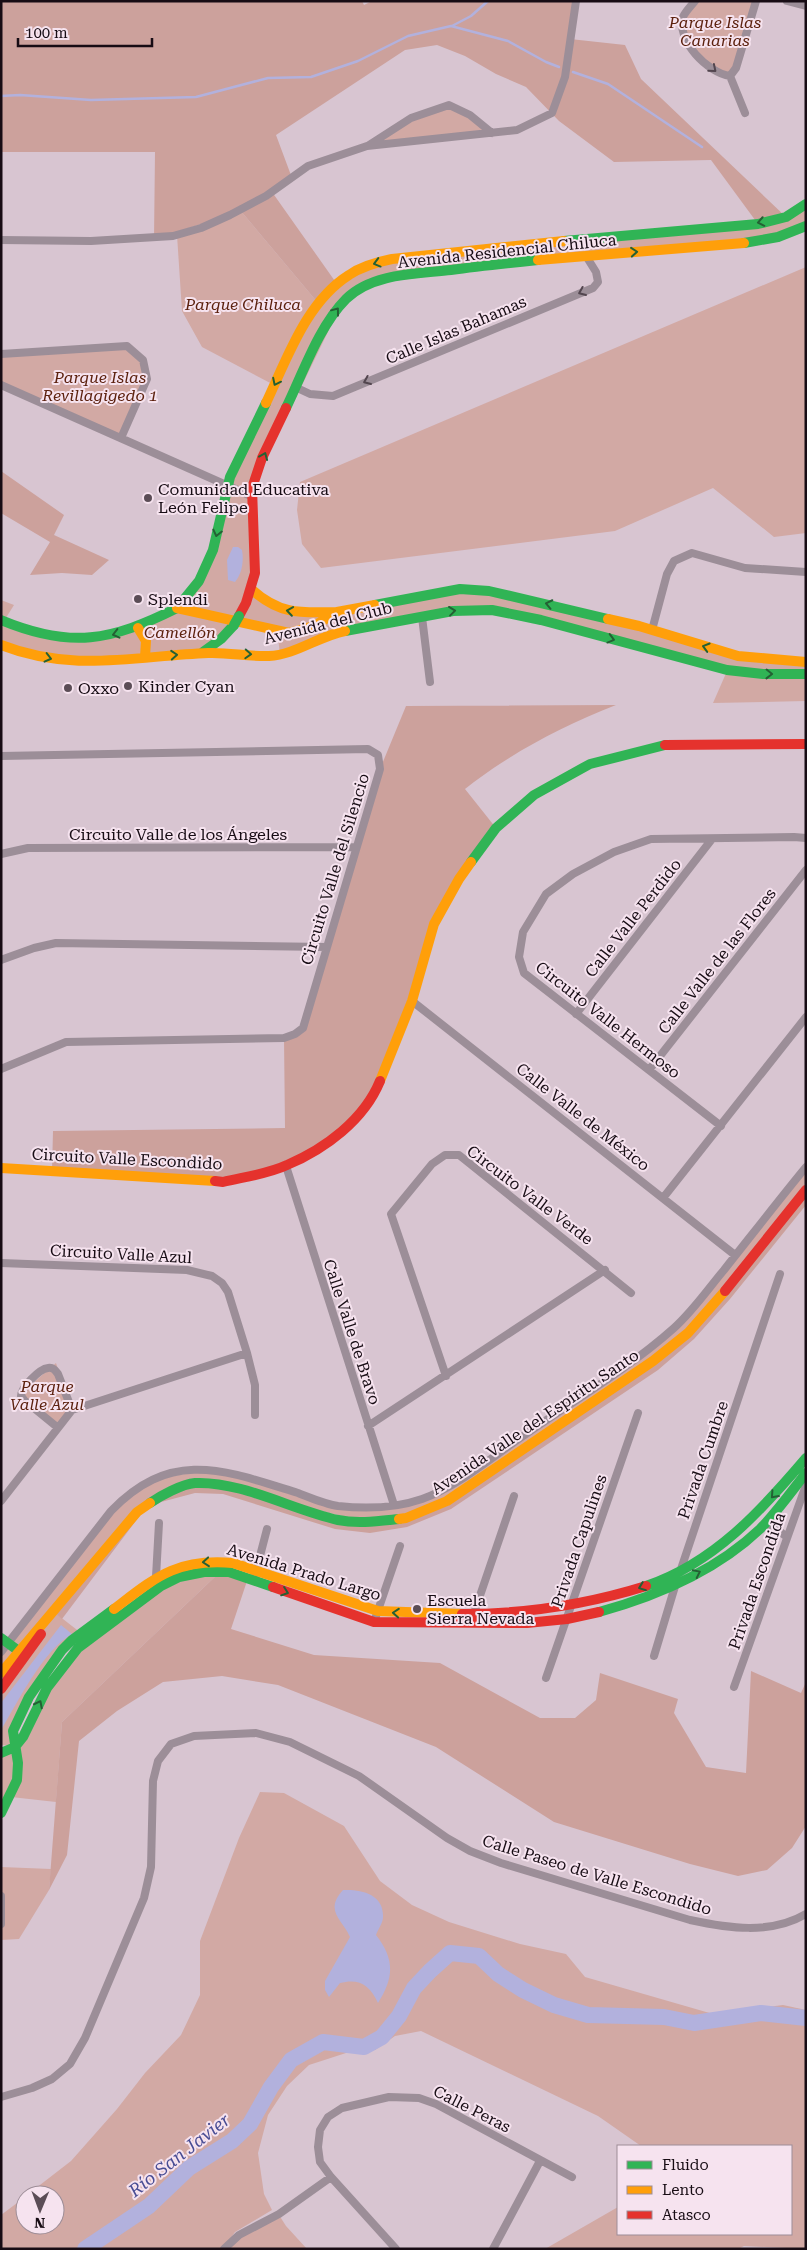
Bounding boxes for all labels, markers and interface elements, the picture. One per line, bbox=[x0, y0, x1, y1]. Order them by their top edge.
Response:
park label: Parque Islas Canarias bbox=[668, 13, 761, 50]
scale bar bbox=[18, 15, 151, 47]
text: 100 m bbox=[25, 24, 68, 42]
one-way arrow bbox=[707, 63, 716, 72]
one-way arrow bbox=[757, 217, 766, 227]
street label: Avenida Residencial Chiluca bbox=[397, 230, 618, 272]
one-way arrow bbox=[630, 247, 638, 258]
one-way arrow bbox=[373, 257, 381, 268]
one-way arrow bbox=[578, 286, 587, 297]
street label: Calle Islas Bahamas bbox=[383, 292, 530, 368]
park label: Parque Chiluca bbox=[184, 295, 301, 314]
one-way arrow bbox=[331, 308, 339, 317]
park label: Parque Islas Revillagigedo 1 bbox=[41, 368, 158, 405]
one-way arrow bbox=[363, 375, 372, 386]
one-way arrow bbox=[271, 377, 282, 386]
one-way arrow bbox=[258, 452, 268, 460]
place label: Comunidad Educativa León Felipe bbox=[158, 480, 329, 517]
marker: Comunidad Educativa León Felipe bbox=[142, 492, 154, 504]
one-way arrow bbox=[212, 528, 223, 537]
place label: Splendi bbox=[148, 590, 208, 609]
marker: Splendi bbox=[132, 593, 144, 605]
street label: Avenida del Club bbox=[262, 598, 394, 648]
one-way arrow bbox=[545, 599, 554, 610]
one-way arrow bbox=[286, 606, 294, 617]
one-way arrow bbox=[448, 606, 456, 617]
park label: Camellón bbox=[144, 623, 216, 642]
one-way arrow bbox=[112, 628, 121, 639]
one-way arrow bbox=[606, 633, 614, 643]
one-way arrow bbox=[703, 642, 711, 652]
one-way arrow bbox=[170, 649, 178, 660]
one-way arrow bbox=[244, 649, 252, 660]
one-way arrow bbox=[43, 652, 52, 663]
one-way arrow bbox=[766, 669, 773, 679]
place label: Kinder Cyan bbox=[138, 677, 235, 696]
place label: Oxxo bbox=[78, 679, 119, 698]
marker: Kinder Cyan bbox=[122, 680, 134, 692]
marker: Oxxo bbox=[62, 682, 74, 694]
street label: Circuito Valle del Silencio bbox=[297, 771, 373, 967]
street label: Circuito Valle de los Ángeles bbox=[69, 825, 287, 844]
street label: Calle Valle Perdido bbox=[581, 855, 685, 981]
street label: Calle Valle de las Flores bbox=[654, 884, 780, 1038]
street label: Circuito Valle Hermoso bbox=[532, 958, 684, 1083]
street label: Calle Valle de México bbox=[512, 1059, 654, 1175]
street label: Circuito Valle Verde bbox=[463, 1141, 597, 1249]
street label: Circuito Valle Escondido bbox=[31, 1145, 223, 1173]
street label: Circuito Valle Azul bbox=[49, 1241, 193, 1267]
street label: Calle Valle de Bravo bbox=[320, 1257, 385, 1407]
street label: Avenida Valle del Espíritu Santo bbox=[428, 1345, 642, 1499]
park label: Parque Valle Azul bbox=[10, 1377, 84, 1414]
street label: Privada Cumbre bbox=[674, 1398, 732, 1522]
street label: Privada Capulines bbox=[547, 1471, 611, 1610]
one-way arrow bbox=[771, 1489, 780, 1498]
street label: Privada Escondida bbox=[725, 1510, 789, 1652]
street label: Avenida Prado Largo bbox=[225, 1540, 383, 1604]
one-way arrow bbox=[202, 1556, 210, 1567]
one-way arrow bbox=[691, 1569, 700, 1579]
one-way arrow bbox=[639, 1581, 647, 1591]
one-way arrow bbox=[281, 1586, 289, 1596]
place label: Escuela Sierra Nevada bbox=[427, 1591, 535, 1628]
marker: Escuela Sierra Nevada bbox=[411, 1603, 423, 1615]
one-way arrow bbox=[391, 1607, 399, 1618]
one-way arrow bbox=[33, 1701, 43, 1710]
street label: Calle Paseo de Valle Escondido bbox=[480, 1831, 714, 1919]
street label: Calle Peras bbox=[430, 2081, 514, 2137]
water label: Río San Javier bbox=[123, 2109, 234, 2202]
legend bbox=[617, 2145, 792, 2235]
text: Fluido bbox=[662, 2156, 709, 2174]
text: Lento bbox=[662, 2181, 704, 2199]
north arrow bbox=[15, 2185, 65, 2235]
text: Atasco bbox=[662, 2206, 711, 2224]
text: N bbox=[34, 2215, 45, 2231]

